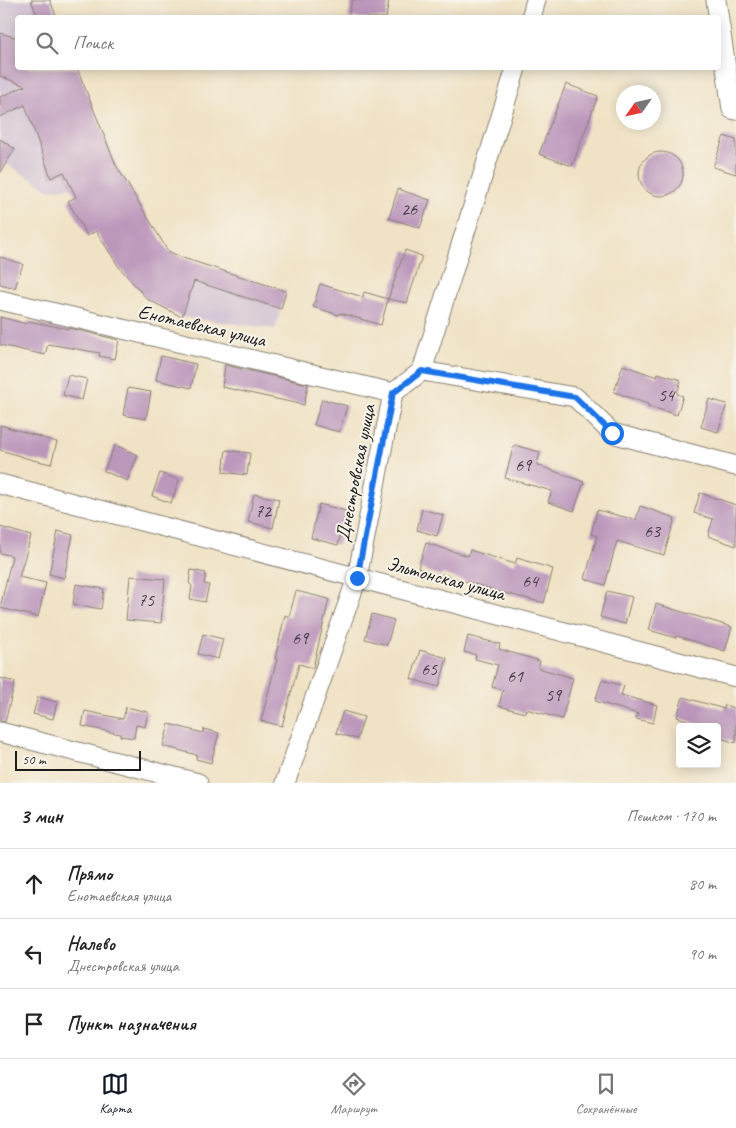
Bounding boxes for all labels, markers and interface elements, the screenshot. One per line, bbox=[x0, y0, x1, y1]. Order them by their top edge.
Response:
search box bbox=[15, 15, 721, 70]
icon: search bbox=[33, 29, 61, 57]
text: Поиск bbox=[73, 31, 113, 55]
north arrow bbox=[616, 85, 661, 130]
house number: 26 bbox=[401, 198, 418, 220]
street label: Енотаевская улица bbox=[136, 299, 270, 353]
house number: 54 bbox=[658, 384, 676, 406]
street label: Днестровская улица bbox=[330, 401, 381, 544]
route start bbox=[601, 422, 624, 445]
house number: 69 bbox=[515, 454, 533, 476]
house number: 72 bbox=[255, 500, 273, 522]
house number: 63 bbox=[644, 520, 662, 542]
street label: Эльтонская улица bbox=[384, 551, 509, 607]
route end bbox=[346, 567, 369, 590]
house number: 64 bbox=[522, 570, 540, 592]
house number: 75 bbox=[138, 589, 155, 611]
house number: 69 bbox=[292, 627, 310, 649]
house number: 65 bbox=[421, 658, 438, 680]
house number: 61 bbox=[507, 665, 524, 687]
house number: 59 bbox=[545, 684, 563, 706]
map controls bbox=[676, 723, 721, 768]
button: layers bbox=[676, 723, 721, 768]
scale bar bbox=[15, 748, 141, 771]
text: 50 m bbox=[22, 751, 46, 768]
text: 3 мин bbox=[20, 803, 63, 829]
text: Пешком · 170 m bbox=[627, 806, 716, 826]
text: Прямо bbox=[67, 862, 112, 886]
icon: ahead bbox=[20, 870, 48, 898]
text: 80 m bbox=[689, 874, 716, 894]
text: Енотаевская улица bbox=[67, 886, 171, 906]
text: Налево bbox=[67, 932, 115, 956]
icon: left bbox=[20, 940, 48, 968]
text: 90 m bbox=[689, 944, 716, 964]
text: Днестровская улица bbox=[67, 956, 179, 976]
icon: arrive bbox=[20, 1010, 48, 1038]
text: Пункт назначения bbox=[67, 1012, 196, 1036]
tab: Карта bbox=[99, 1070, 132, 1117]
tab: Маршрут bbox=[330, 1070, 377, 1117]
tab: Сохранённые bbox=[576, 1070, 636, 1117]

